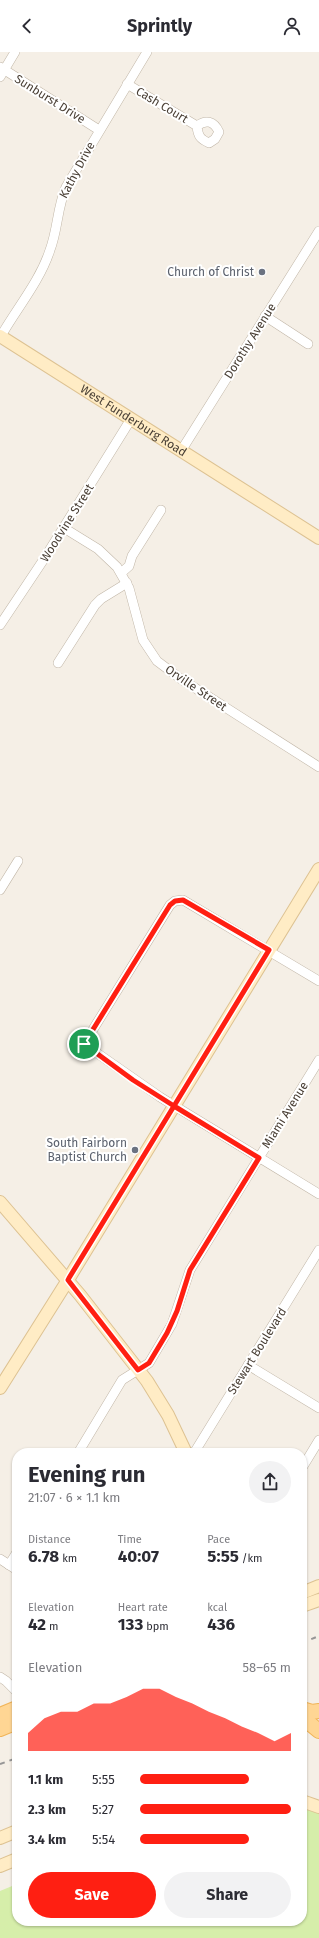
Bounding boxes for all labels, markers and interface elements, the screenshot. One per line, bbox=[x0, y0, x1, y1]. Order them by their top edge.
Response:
icon: back bbox=[16, 15, 38, 37]
text: Sprintly bbox=[127, 15, 192, 37]
icon: person bbox=[281, 15, 303, 37]
street label: Sunburst Drive bbox=[12, 72, 88, 126]
street label: Cash Court bbox=[133, 84, 191, 126]
street label: Kathy Drive bbox=[56, 139, 98, 201]
place label: Church of Christ bbox=[167, 265, 255, 279]
marker: Church of Christ bbox=[257, 267, 267, 277]
street label: Dorothy Avenue bbox=[221, 301, 279, 381]
street label: West Funderburg Road bbox=[78, 382, 189, 459]
street label: Woodvine Street bbox=[37, 481, 97, 565]
street label: Orville Street bbox=[162, 662, 230, 714]
pin bbox=[67, 1027, 101, 1061]
icon: arrive bbox=[73, 1033, 95, 1055]
street label: Miami Avenue bbox=[259, 1079, 311, 1151]
place label: South Fairborn Baptist Church bbox=[46, 1136, 127, 1164]
marker: South Fairborn Baptist Church bbox=[130, 1145, 140, 1155]
street label: Stewart Boulevard bbox=[225, 1305, 289, 1397]
text: Evening run bbox=[28, 1461, 145, 1488]
button: share bbox=[249, 1461, 291, 1503]
text: 21:07 · 6 × 1.1 km bbox=[28, 1490, 120, 1505]
text: Distance bbox=[28, 1533, 71, 1546]
text: Time bbox=[118, 1533, 142, 1546]
text: Pace bbox=[207, 1533, 230, 1546]
text: 6.78 bbox=[28, 1546, 59, 1567]
text: 40:07 bbox=[118, 1546, 159, 1567]
text: 5:55 bbox=[207, 1546, 239, 1567]
text: km bbox=[59, 1552, 77, 1565]
text: /km bbox=[239, 1552, 263, 1565]
text: Elevation bbox=[28, 1601, 74, 1614]
text: Heart rate bbox=[118, 1601, 168, 1614]
text: kcal bbox=[207, 1601, 227, 1614]
text: 42 bbox=[28, 1614, 46, 1635]
text: 133 bbox=[118, 1614, 143, 1635]
text: 436 bbox=[207, 1614, 235, 1635]
text: m bbox=[46, 1620, 58, 1633]
text: bpm bbox=[143, 1620, 169, 1633]
text: Elevation bbox=[28, 1660, 82, 1675]
text: 58–65 m bbox=[243, 1660, 291, 1675]
text: 1.1 km bbox=[28, 1772, 63, 1787]
text: 5:55 bbox=[92, 1772, 115, 1787]
text: 2.3 km bbox=[28, 1802, 66, 1817]
text: 5:27 bbox=[92, 1802, 114, 1817]
text: 3.4 km bbox=[28, 1832, 66, 1847]
text: 5:54 bbox=[92, 1832, 115, 1847]
button: Save bbox=[28, 1872, 156, 1918]
button: Share bbox=[164, 1872, 291, 1918]

